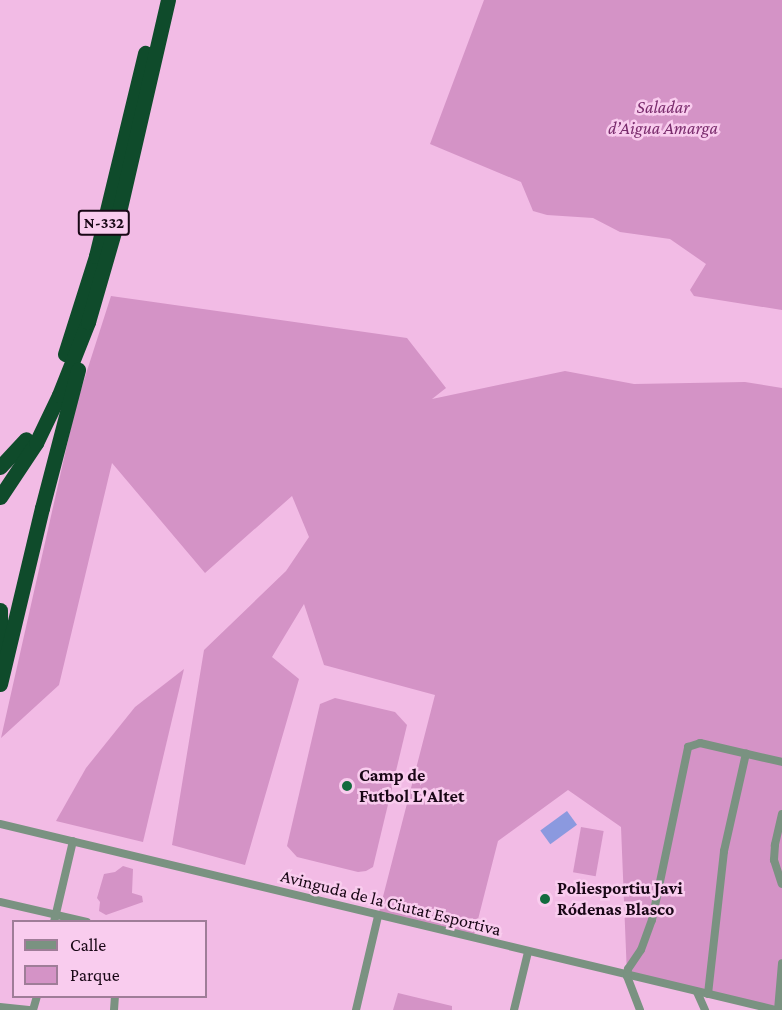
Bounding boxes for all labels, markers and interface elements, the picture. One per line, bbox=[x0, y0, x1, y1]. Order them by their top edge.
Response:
park label: Saladar d’Aigua Amarga bbox=[608, 97, 718, 140]
road number: N-332 bbox=[77, 210, 131, 236]
place label: Camp de Futbol L'Altet bbox=[359, 765, 464, 808]
marker: Camp de Futbol L'Altet bbox=[340, 779, 354, 793]
street label: Avinguda de la Ciutat Esportiva bbox=[279, 865, 503, 941]
place label: Poliesportiu Javi Ródenas Blasco bbox=[557, 878, 683, 920]
marker: Poliesportiu Javi Ródenas Blasco bbox=[538, 892, 552, 906]
legend bbox=[12, 920, 207, 998]
text: Calle bbox=[70, 935, 106, 955]
text: Parque bbox=[70, 965, 120, 985]

